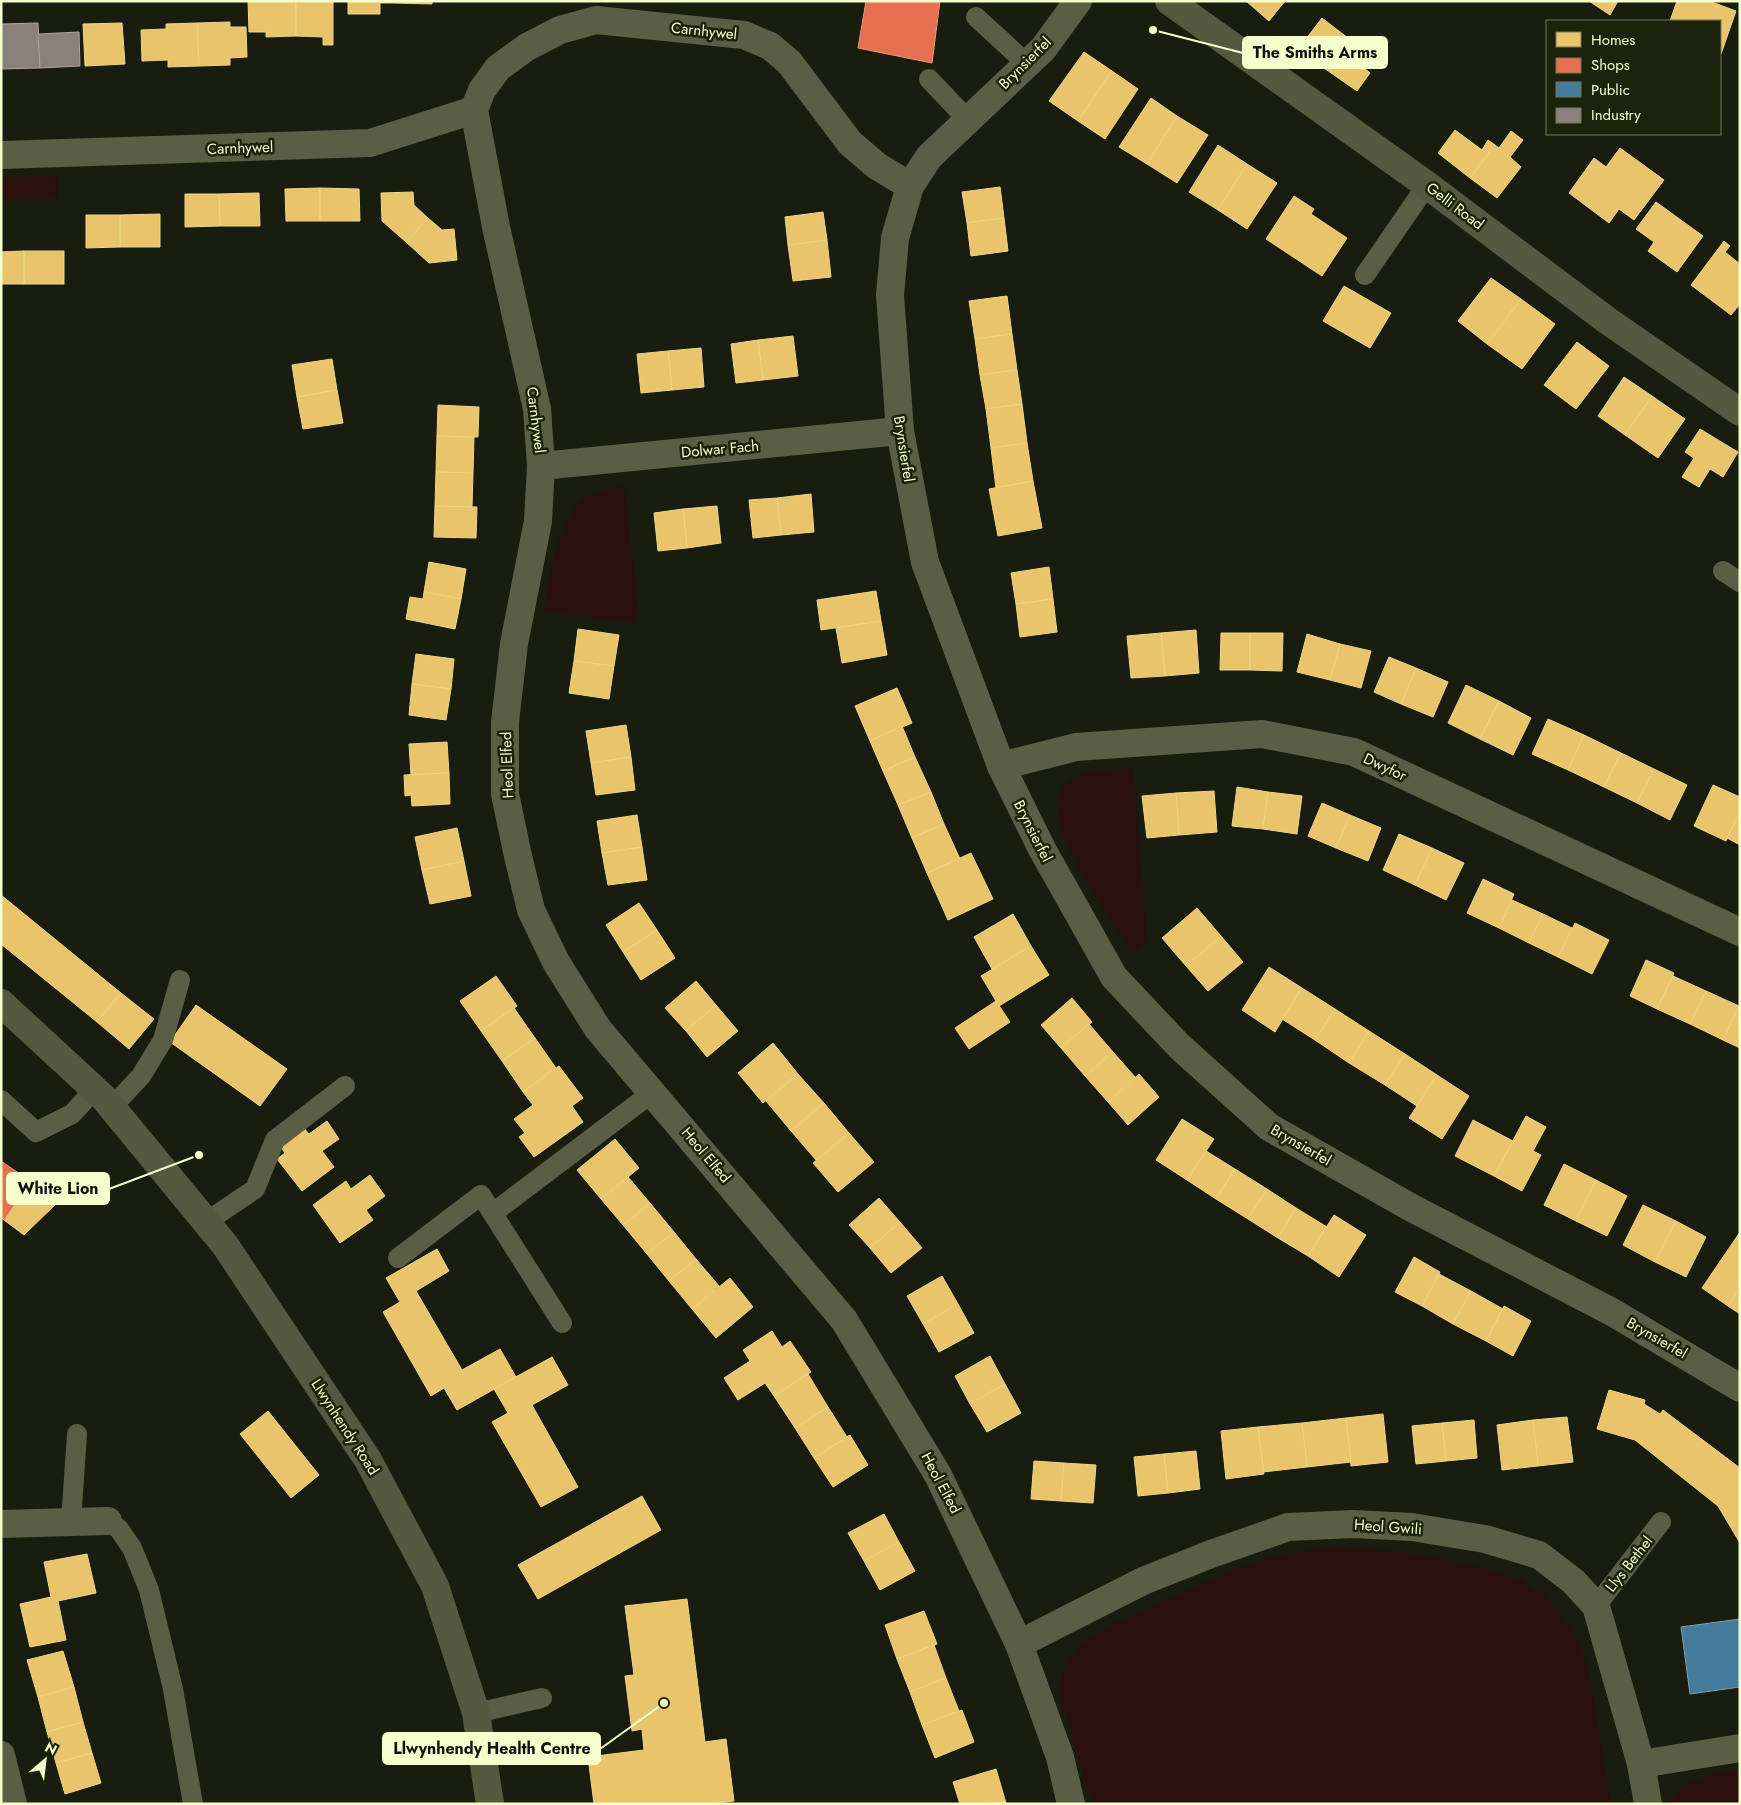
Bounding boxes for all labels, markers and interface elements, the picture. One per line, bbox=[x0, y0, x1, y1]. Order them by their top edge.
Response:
street label: Carnhywel bbox=[670, 17, 738, 45]
legend bbox=[1546, 20, 1721, 135]
text: Homes bbox=[1591, 29, 1635, 51]
street label: Brynsierfel bbox=[994, 32, 1056, 94]
callout: The Smiths Arms bbox=[1243, 37, 1387, 68]
text: The Smiths Arms bbox=[1253, 41, 1377, 64]
text: Shops bbox=[1591, 54, 1630, 76]
text: Public bbox=[1591, 79, 1630, 101]
text: Industry bbox=[1591, 104, 1641, 126]
street label: Carnhywel bbox=[206, 136, 274, 160]
street label: Gelli Road bbox=[1422, 177, 1488, 235]
street label: Carnhywel bbox=[521, 386, 551, 454]
street label: Brynsierfel bbox=[888, 414, 920, 484]
street label: Dolwar Fach bbox=[680, 435, 760, 463]
street label: Heol Elfed bbox=[495, 731, 519, 799]
street label: Dwyfor bbox=[1360, 747, 1411, 787]
street label: Brynsierfel bbox=[1008, 796, 1058, 866]
street label: Brynsierfel bbox=[1267, 1119, 1335, 1171]
street label: Heol Elfed bbox=[676, 1122, 736, 1188]
callout: White Lion bbox=[7, 1173, 109, 1204]
text: White Lion bbox=[17, 1177, 99, 1200]
street label: Brynsierfel bbox=[1623, 1312, 1691, 1364]
street label: Llwynhendy Road bbox=[306, 1375, 384, 1479]
street label: Heol Elfed bbox=[916, 1448, 966, 1518]
street label: Heol Gwili bbox=[1353, 1514, 1423, 1540]
street label: Llys Bethel bbox=[1600, 1531, 1658, 1597]
callout: Llwynhendy Health Centre bbox=[383, 1733, 600, 1764]
north arrow bbox=[20, 1735, 70, 1785]
text: N bbox=[41, 1737, 61, 1760]
text: Llwynhendy Health Centre bbox=[393, 1737, 591, 1760]

